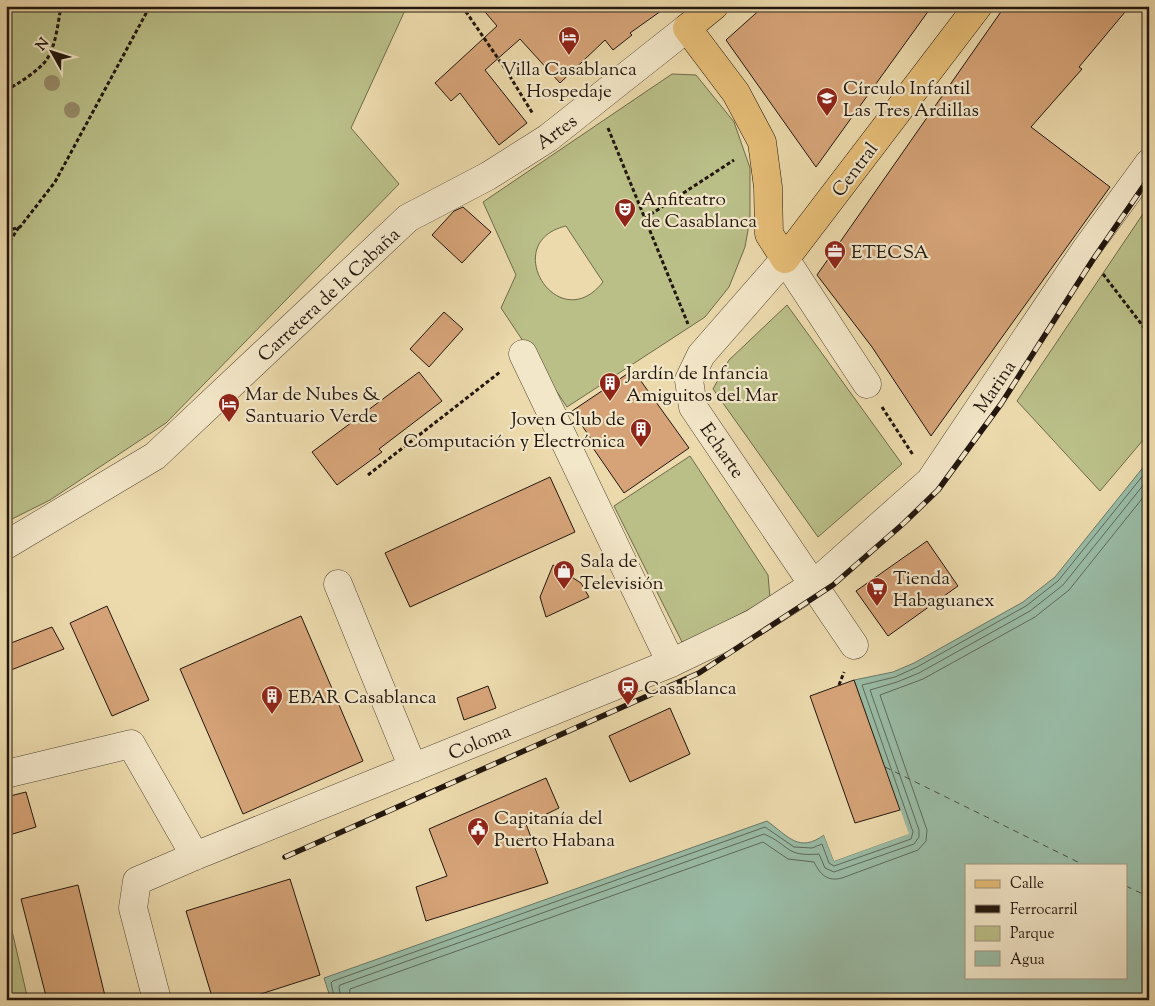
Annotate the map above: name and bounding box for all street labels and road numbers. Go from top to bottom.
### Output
street label: Artes [531,109,584,157]
street label: Central [826,137,886,204]
street label: Carretera de la Cabaña [252,222,407,369]
street label: Marina [969,355,1024,419]
street label: Echarte [692,418,750,485]
street label: Coloma [445,719,515,768]

